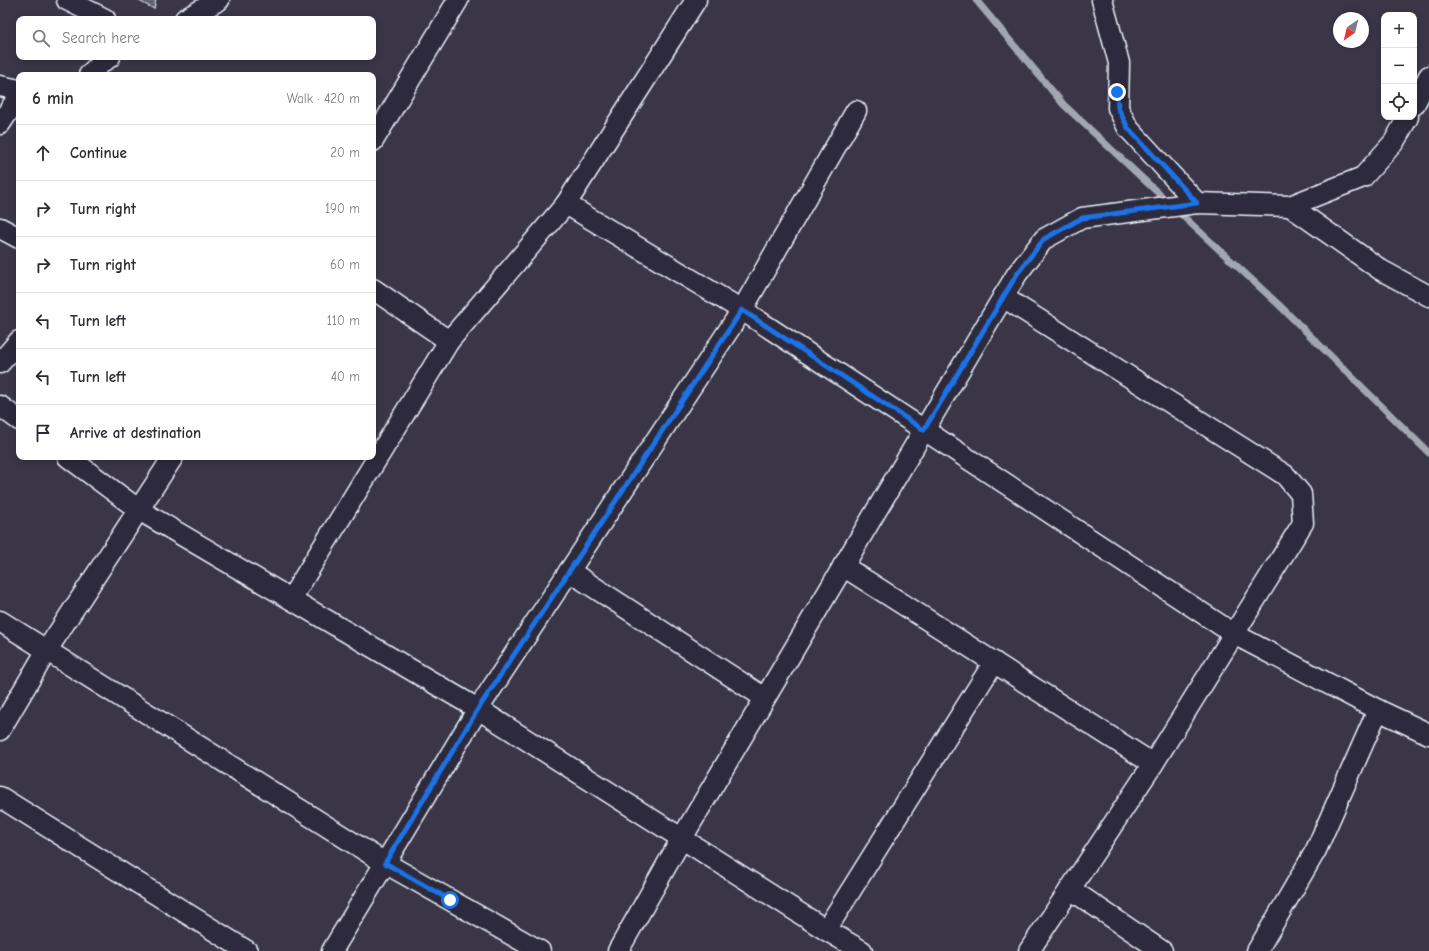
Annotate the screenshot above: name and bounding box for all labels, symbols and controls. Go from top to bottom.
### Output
north arrow [1333,12,1369,48]
map controls [1381,12,1417,120]
button: + [1381,12,1417,48]
search box [16,16,376,60]
icon: search [30,27,52,49]
text: Search here [62,29,140,47]
button: − [1381,48,1417,84]
route end [1108,83,1126,101]
button: locate [1381,84,1417,120]
text: 6 min [32,89,74,108]
text: Walk · 420 m [287,91,360,106]
icon: ahead [32,142,54,164]
text: Continue [70,144,127,162]
text: 20 m [330,145,360,160]
icon: right [32,198,54,220]
text: Turn right [70,200,136,218]
text: 190 m [325,201,360,216]
icon: right [32,254,54,276]
text: Turn right [70,256,136,274]
text: 60 m [330,257,360,272]
icon: left [32,310,54,332]
text: Turn left [70,312,126,330]
text: 110 m [327,313,360,328]
icon: left [32,366,54,388]
text: Turn left [70,368,126,386]
text: 40 m [331,369,360,384]
icon: arrive [32,422,54,444]
text: Arrive at destination [70,424,201,442]
route start [441,891,459,909]

